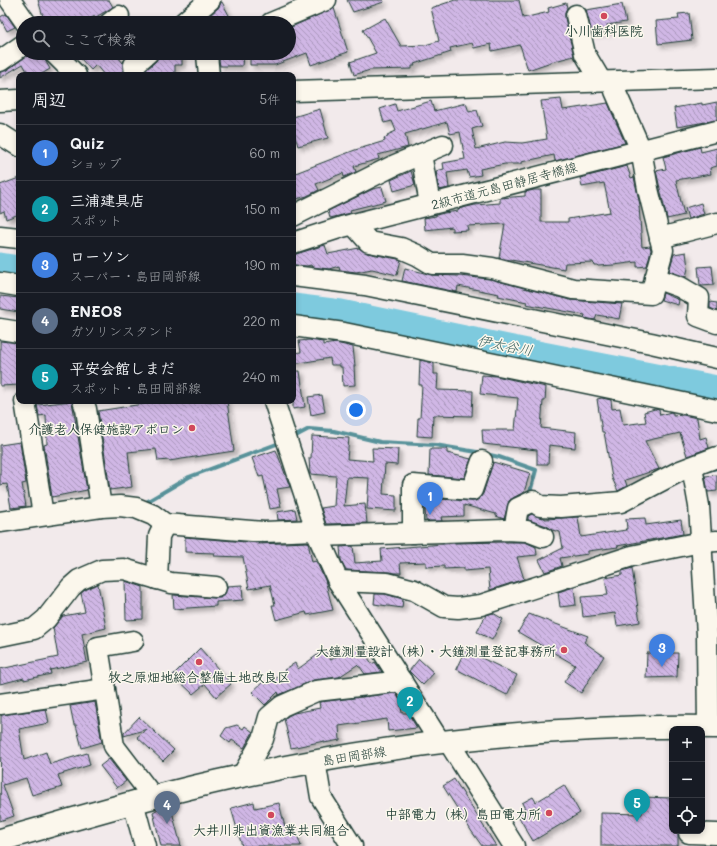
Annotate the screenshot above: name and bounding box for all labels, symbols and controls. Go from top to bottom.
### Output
marker: 小川歯科医院 [599,11,609,21]
search box [16,16,296,60]
place label: 小川歯科医院 [565,22,643,39]
icon: search [30,27,52,49]
text: ここで検索 [62,29,137,49]
text: 周辺 [32,88,66,110]
text: 5件 [259,90,280,107]
text: Quiz [70,133,104,153]
text: 1 [42,144,48,161]
text: 60 m [250,144,280,161]
text: ショップ [70,154,121,171]
street label: 2級市道元島田静居寺橋線 [429,157,580,213]
text: 三浦建具店 [70,190,145,210]
text: 2 [41,200,49,217]
text: 150 m [244,200,280,217]
text: スポット [70,211,122,228]
text: ローソン [70,246,130,266]
text: 3 [41,256,49,273]
text: 190 m [244,256,280,273]
text: スーパー · 島田岡部線 [70,267,200,284]
text: ENEOS [70,301,122,321]
text: 4 [41,312,49,329]
text: 220 m [243,312,280,329]
text: ガソリンスタンド [70,322,174,339]
water label: 伊太谷川 [476,330,534,360]
text: 平安会館しまだ [70,358,175,378]
text: 5 [41,368,49,385]
text: 240 m [243,368,280,385]
text: スポット · 島田岡部線 [70,379,201,396]
your location [346,400,366,420]
place label: 介護老人保健施設アポロン [28,420,184,437]
marker: 介護老人保健施設アポロン [187,423,197,433]
pin: 1 [417,482,443,515]
pin: 3 [649,634,675,667]
place label: 大鐘測量設計（株）・大鐘測量登記事務所 [315,642,556,659]
marker: 大鐘測量設計（株）・大鐘測量登記事務所 [559,645,569,655]
marker: 牧之原畑地総合整備土地改良区 [194,657,204,667]
place label: 牧之原畑地総合整備土地改良区 [108,668,290,685]
pin: 2 [397,687,423,720]
map controls [669,726,705,834]
button: + [669,726,705,762]
street label: 島田岡部線 [321,741,388,768]
button: − [669,762,705,798]
pin: 5 [624,789,650,822]
pin: 4 [154,791,180,824]
button: locate [669,798,705,834]
place label: 中部電力（株）島田電力所 [385,805,541,822]
marker: 中部電力（株）島田電力所 [544,808,554,818]
marker: 大井川非出資漁業共同組合 [266,810,276,820]
place label: 大井川非出資漁業共同組合 [193,821,349,838]

